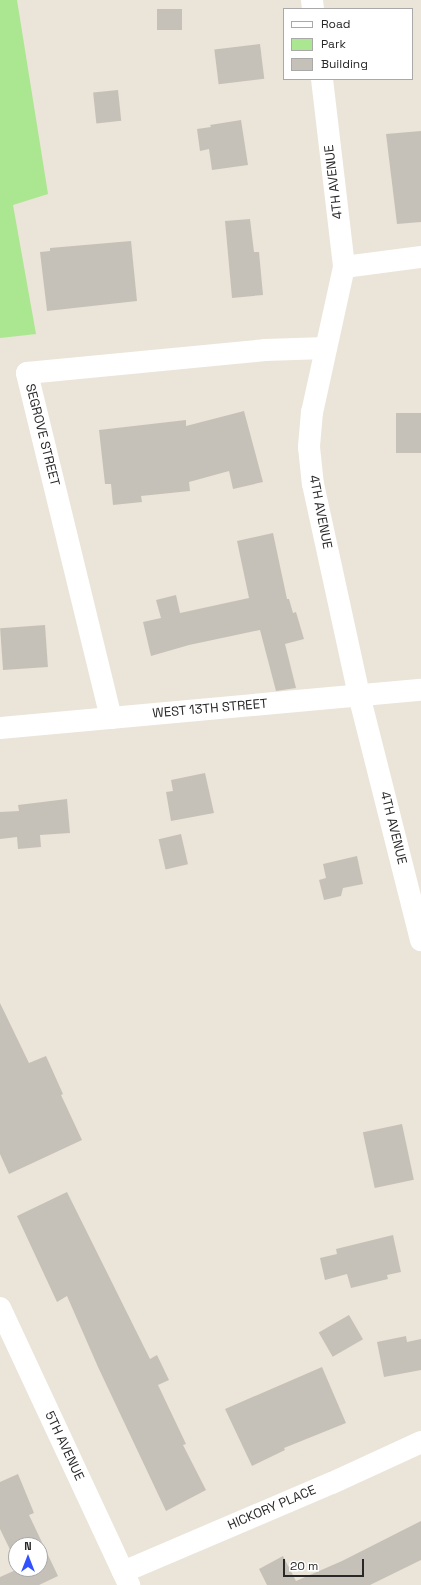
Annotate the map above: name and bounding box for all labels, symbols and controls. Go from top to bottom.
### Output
legend [283,8,413,80]
text: Road [321,16,350,32]
text: Park [321,36,346,52]
text: Building [321,56,368,72]
street label: 4TH AVENUE [322,144,346,220]
street label: SEGROVE STREET [22,382,62,488]
street label: 4TH AVENUE [305,474,335,550]
street label: WEST 13TH STREET [152,696,268,722]
street label: 4TH AVENUE [376,790,410,866]
street label: 5TH AVENUE [41,1409,87,1483]
street label: HICKORY PLACE [226,1482,318,1534]
north arrow [8,1537,48,1577]
text: N [24,1539,32,1553]
scale bar [285,1551,366,1577]
text: 20 m [290,1558,318,1574]

